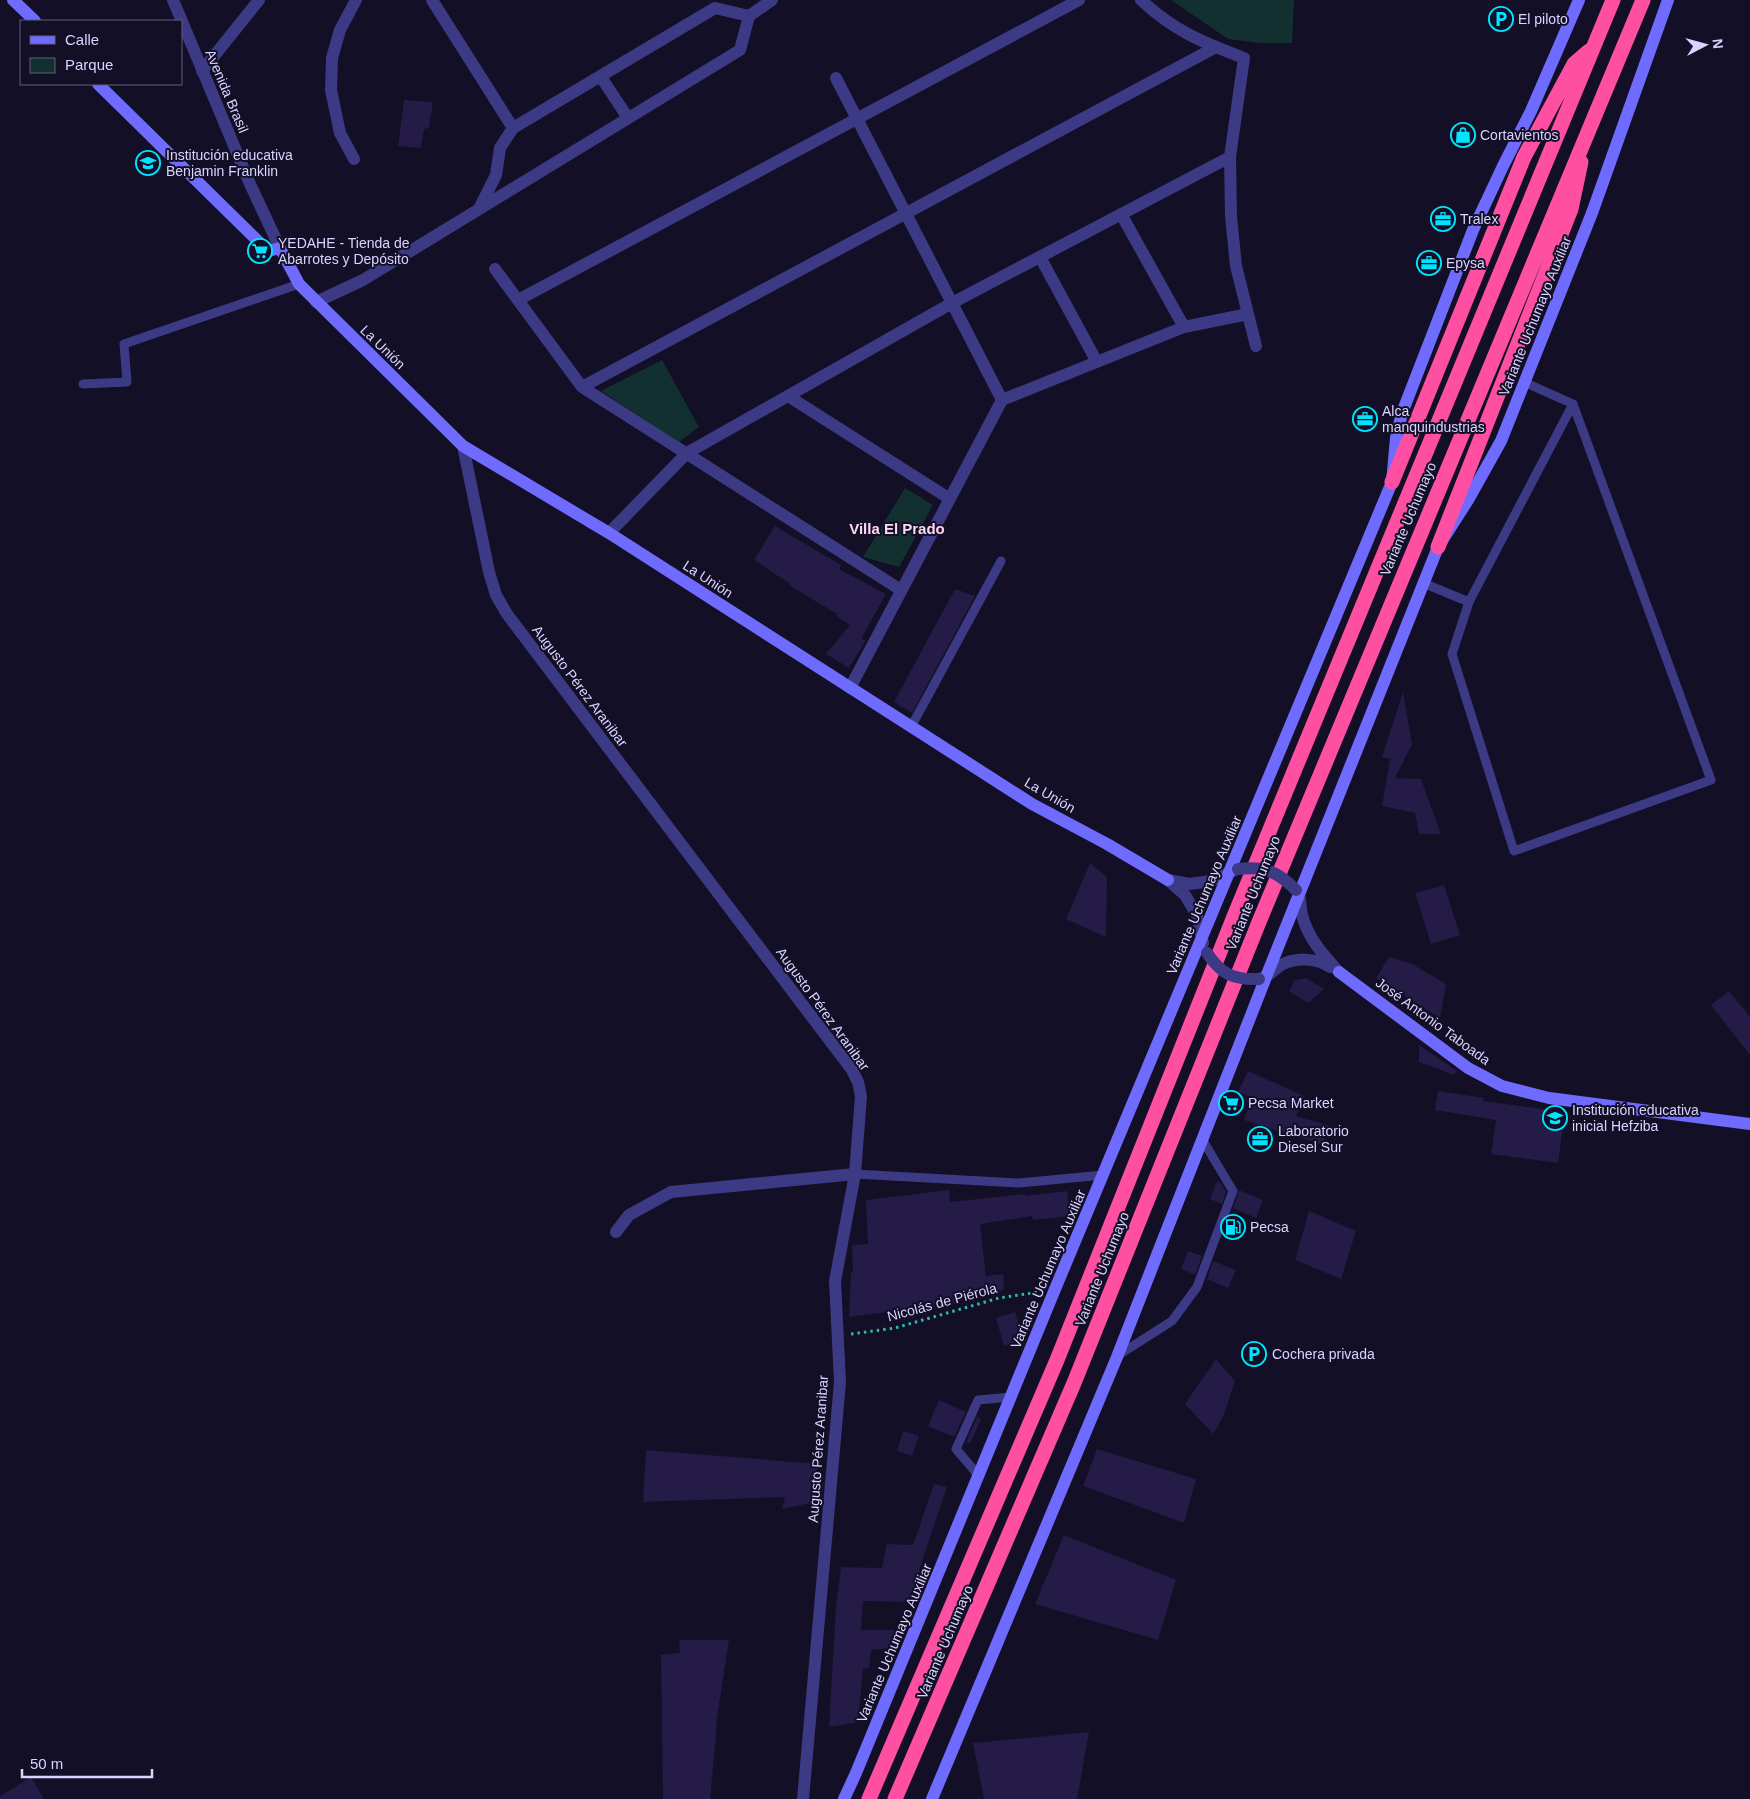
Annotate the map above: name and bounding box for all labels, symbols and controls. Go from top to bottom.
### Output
parking icon: El piloto [1488,6,1514,32]
place label: El piloto [1518,11,1568,27]
legend [20,20,182,85]
north arrow [1680,20,1730,70]
text: Calle [65,31,99,48]
text: N [1709,38,1726,50]
street label: Avenida Brasil [202,47,252,135]
text: Parque [65,56,113,73]
shop icon: Cortavientos [1450,122,1476,148]
place label: Cortavientos [1480,127,1559,143]
place label: Institución educativa Benjamin Franklin [166,147,293,179]
school or university icon: Institución educativa Benjamin Franklin [135,150,161,176]
office icon: Tralex [1430,206,1456,232]
place label: Tralex [1460,211,1498,227]
street label: Variante Uchumayo Auxiliar [1496,233,1575,398]
place label: YEDAHE - Tienda de Abarrotes y Depósito [278,235,410,267]
supermarket icon: YEDAHE - Tienda de Abarrotes y Depósito [247,238,273,264]
office icon: Epysa [1416,250,1442,276]
place label: Epysa [1446,255,1485,271]
street label: La Unión [357,322,409,372]
place label: Alca manquindustrias [1382,403,1485,435]
office icon: Alca manquindustrias [1352,406,1378,432]
street label: Variante Uchumayo [1377,460,1439,578]
district label: Villa El Prado [849,520,945,537]
street label: La Unión [680,557,736,601]
street label: Augusto Pérez Aranibar [529,622,631,750]
street label: La Unión [1022,774,1078,816]
street label: Variante Uchumayo Auxiliar [1163,813,1245,977]
street label: Variante Uchumayo [1223,833,1283,953]
street label: Augusto Pérez Aranibar [773,944,873,1074]
street label: José Antonio Taboada [1373,974,1494,1068]
supermarket icon: Pecsa Market [1218,1090,1244,1116]
place label: Pecsa Market [1248,1095,1334,1111]
place label: Institución educativa inicial Hefziba [1572,1102,1699,1134]
school or university icon: Institución educativa inicial Hefziba [1542,1105,1568,1131]
place label: Laboratorio Diesel Sur [1278,1123,1349,1155]
office icon: Laboratorio Diesel Sur [1247,1126,1273,1152]
street label: Variante Uchumayo Auxiliar [1007,1187,1089,1351]
street label: Variante Uchumayo [1072,1209,1132,1329]
fuel station icon: Pecsa [1220,1214,1246,1240]
place label: Pecsa [1250,1219,1289,1235]
street label: Nicolás de Piérola [885,1280,999,1324]
parking icon: Cochera privada [1241,1341,1267,1367]
place label: Cochera privada [1272,1346,1375,1362]
street label: Augusto Pérez Aranibar [805,1374,831,1523]
street label: Variante Uchumayo Auxiliar [853,1561,935,1725]
street label: Variante Uchumayo [914,1583,976,1701]
scale bar [22,1746,152,1778]
text: 50 m [30,1755,63,1772]

